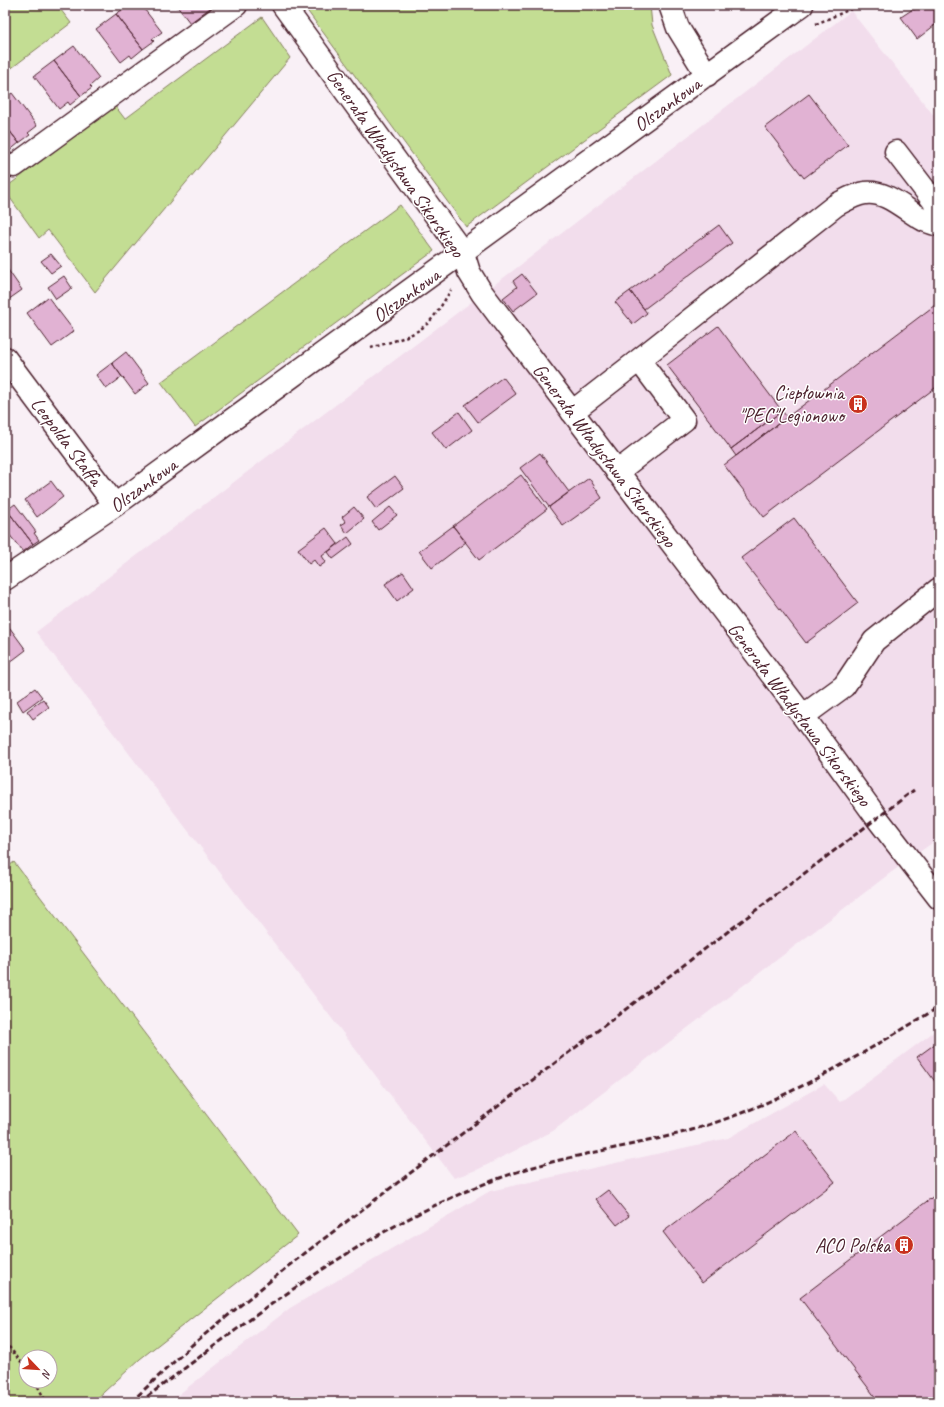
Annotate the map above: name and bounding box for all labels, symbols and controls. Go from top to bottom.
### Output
street label: Generała Władysława Sikorskiego [321,64,471,263]
street label: Olszankowa [629,70,707,137]
street label: Olszankowa [368,261,446,328]
street label: Generała Władysława Sikorskiego [527,358,683,553]
place label: Ciepłownia "PEC"Legionowo [739,380,846,428]
street label: Leopolda Staffa [25,392,109,492]
building icon: Ciepłownia "PEC"Legionowo [847,393,869,415]
street label: Olszankowa [105,451,183,518]
street label: Generała Władysława Sikorskiego [722,617,878,812]
place label: ACO Polska [815,1233,892,1258]
building icon: ACO Polska [893,1234,915,1256]
north arrow [18,1349,58,1389]
text: N [38,1367,55,1381]

